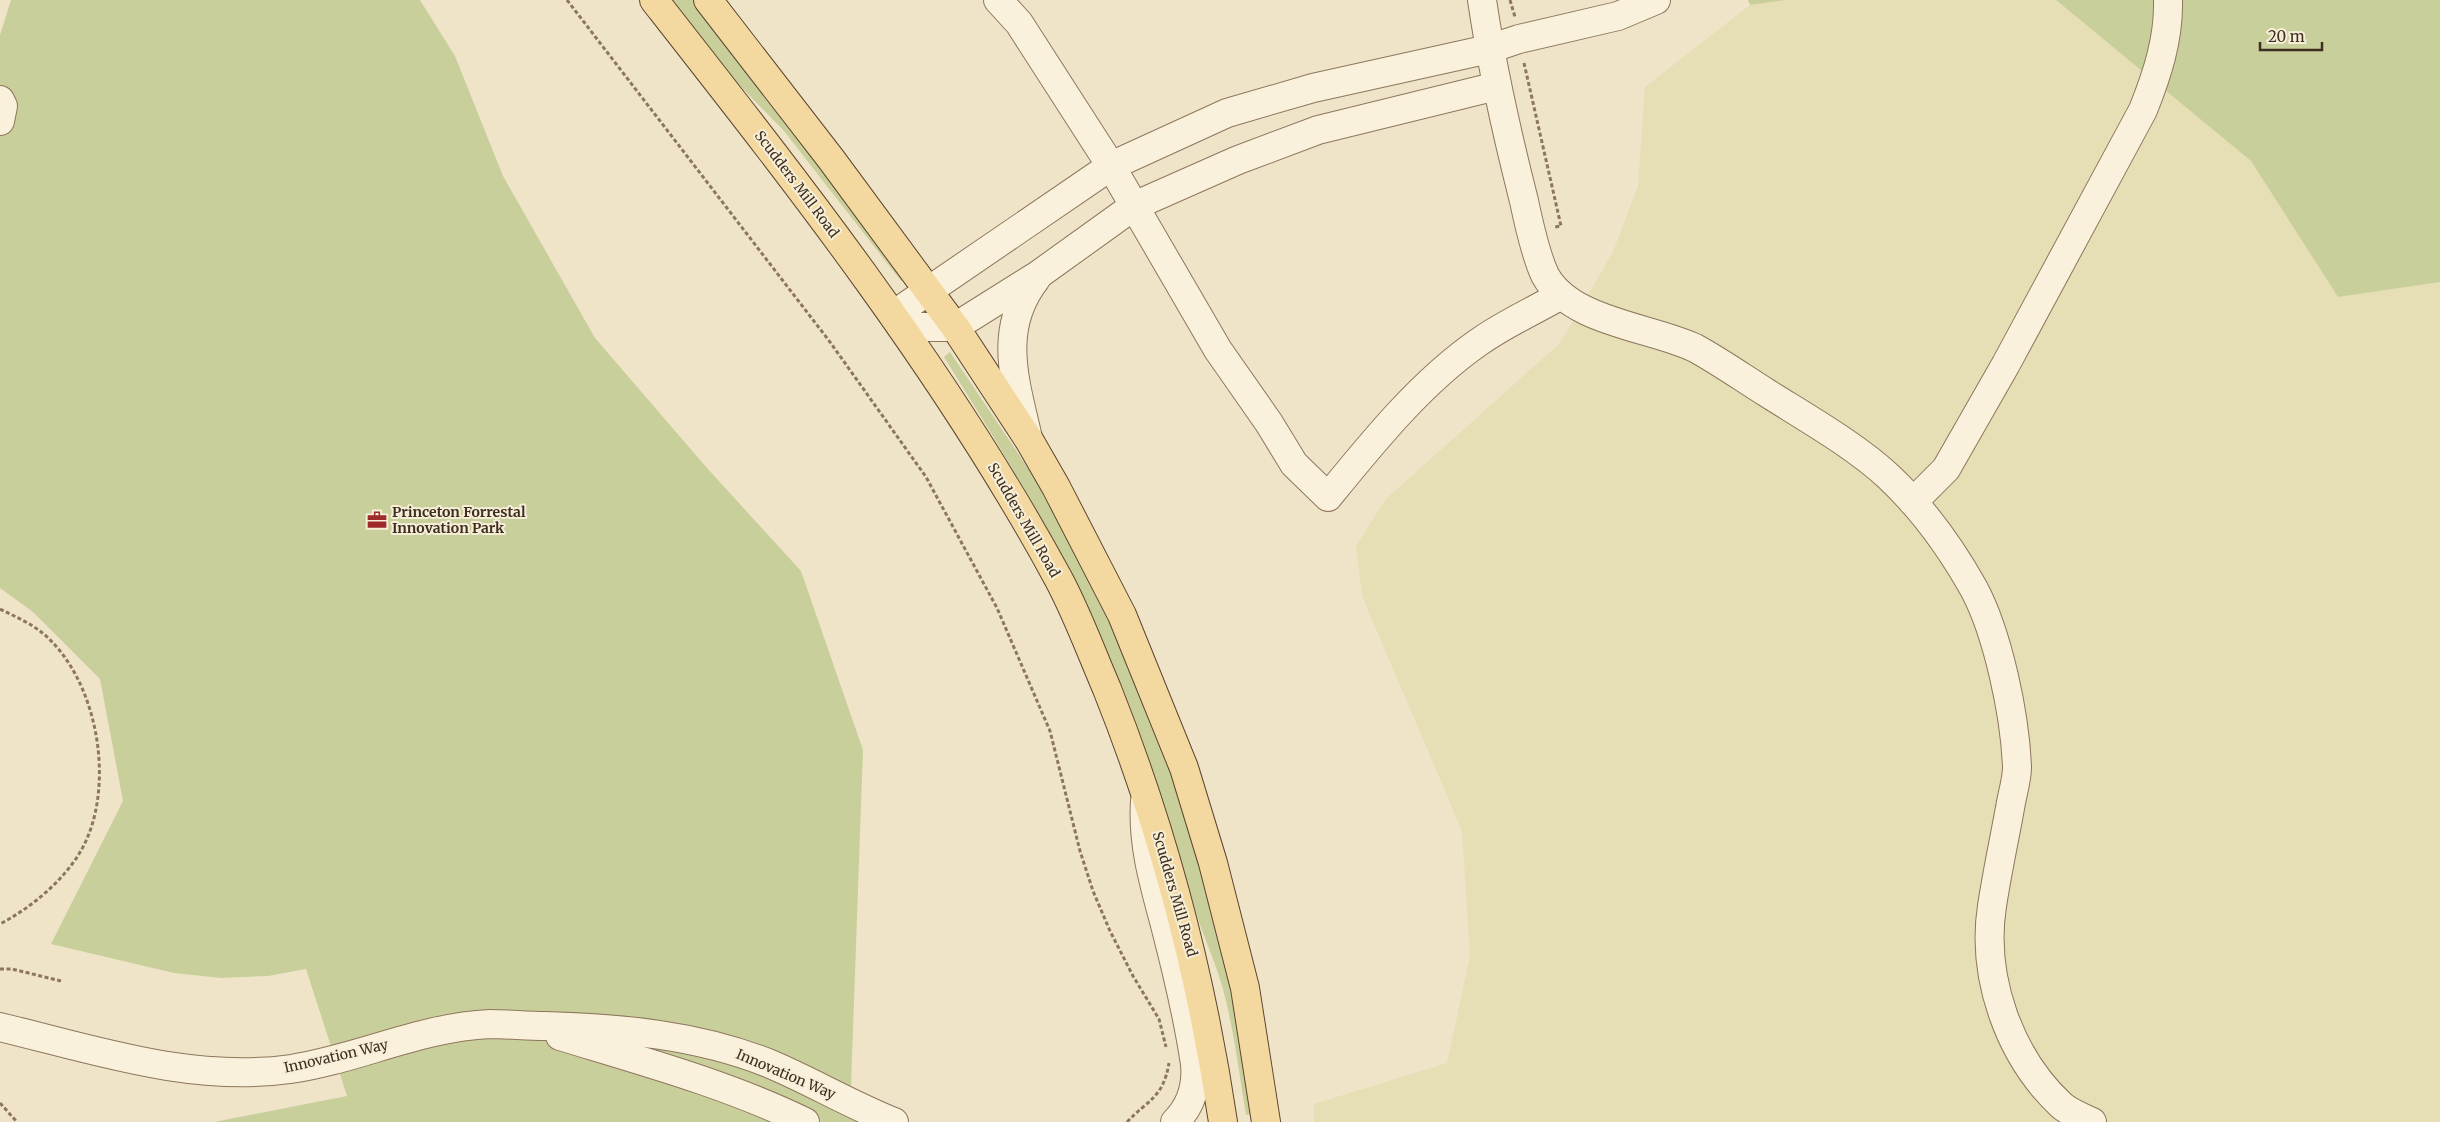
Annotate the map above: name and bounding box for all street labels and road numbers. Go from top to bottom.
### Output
street label: Scudders Mill Road [751,127,843,241]
street label: Scudders Mill Road [984,460,1064,581]
street label: Scudders Mill Road [1149,829,1202,959]
street label: Innovation Way [282,1035,391,1077]
street label: Innovation Way [733,1045,839,1103]

